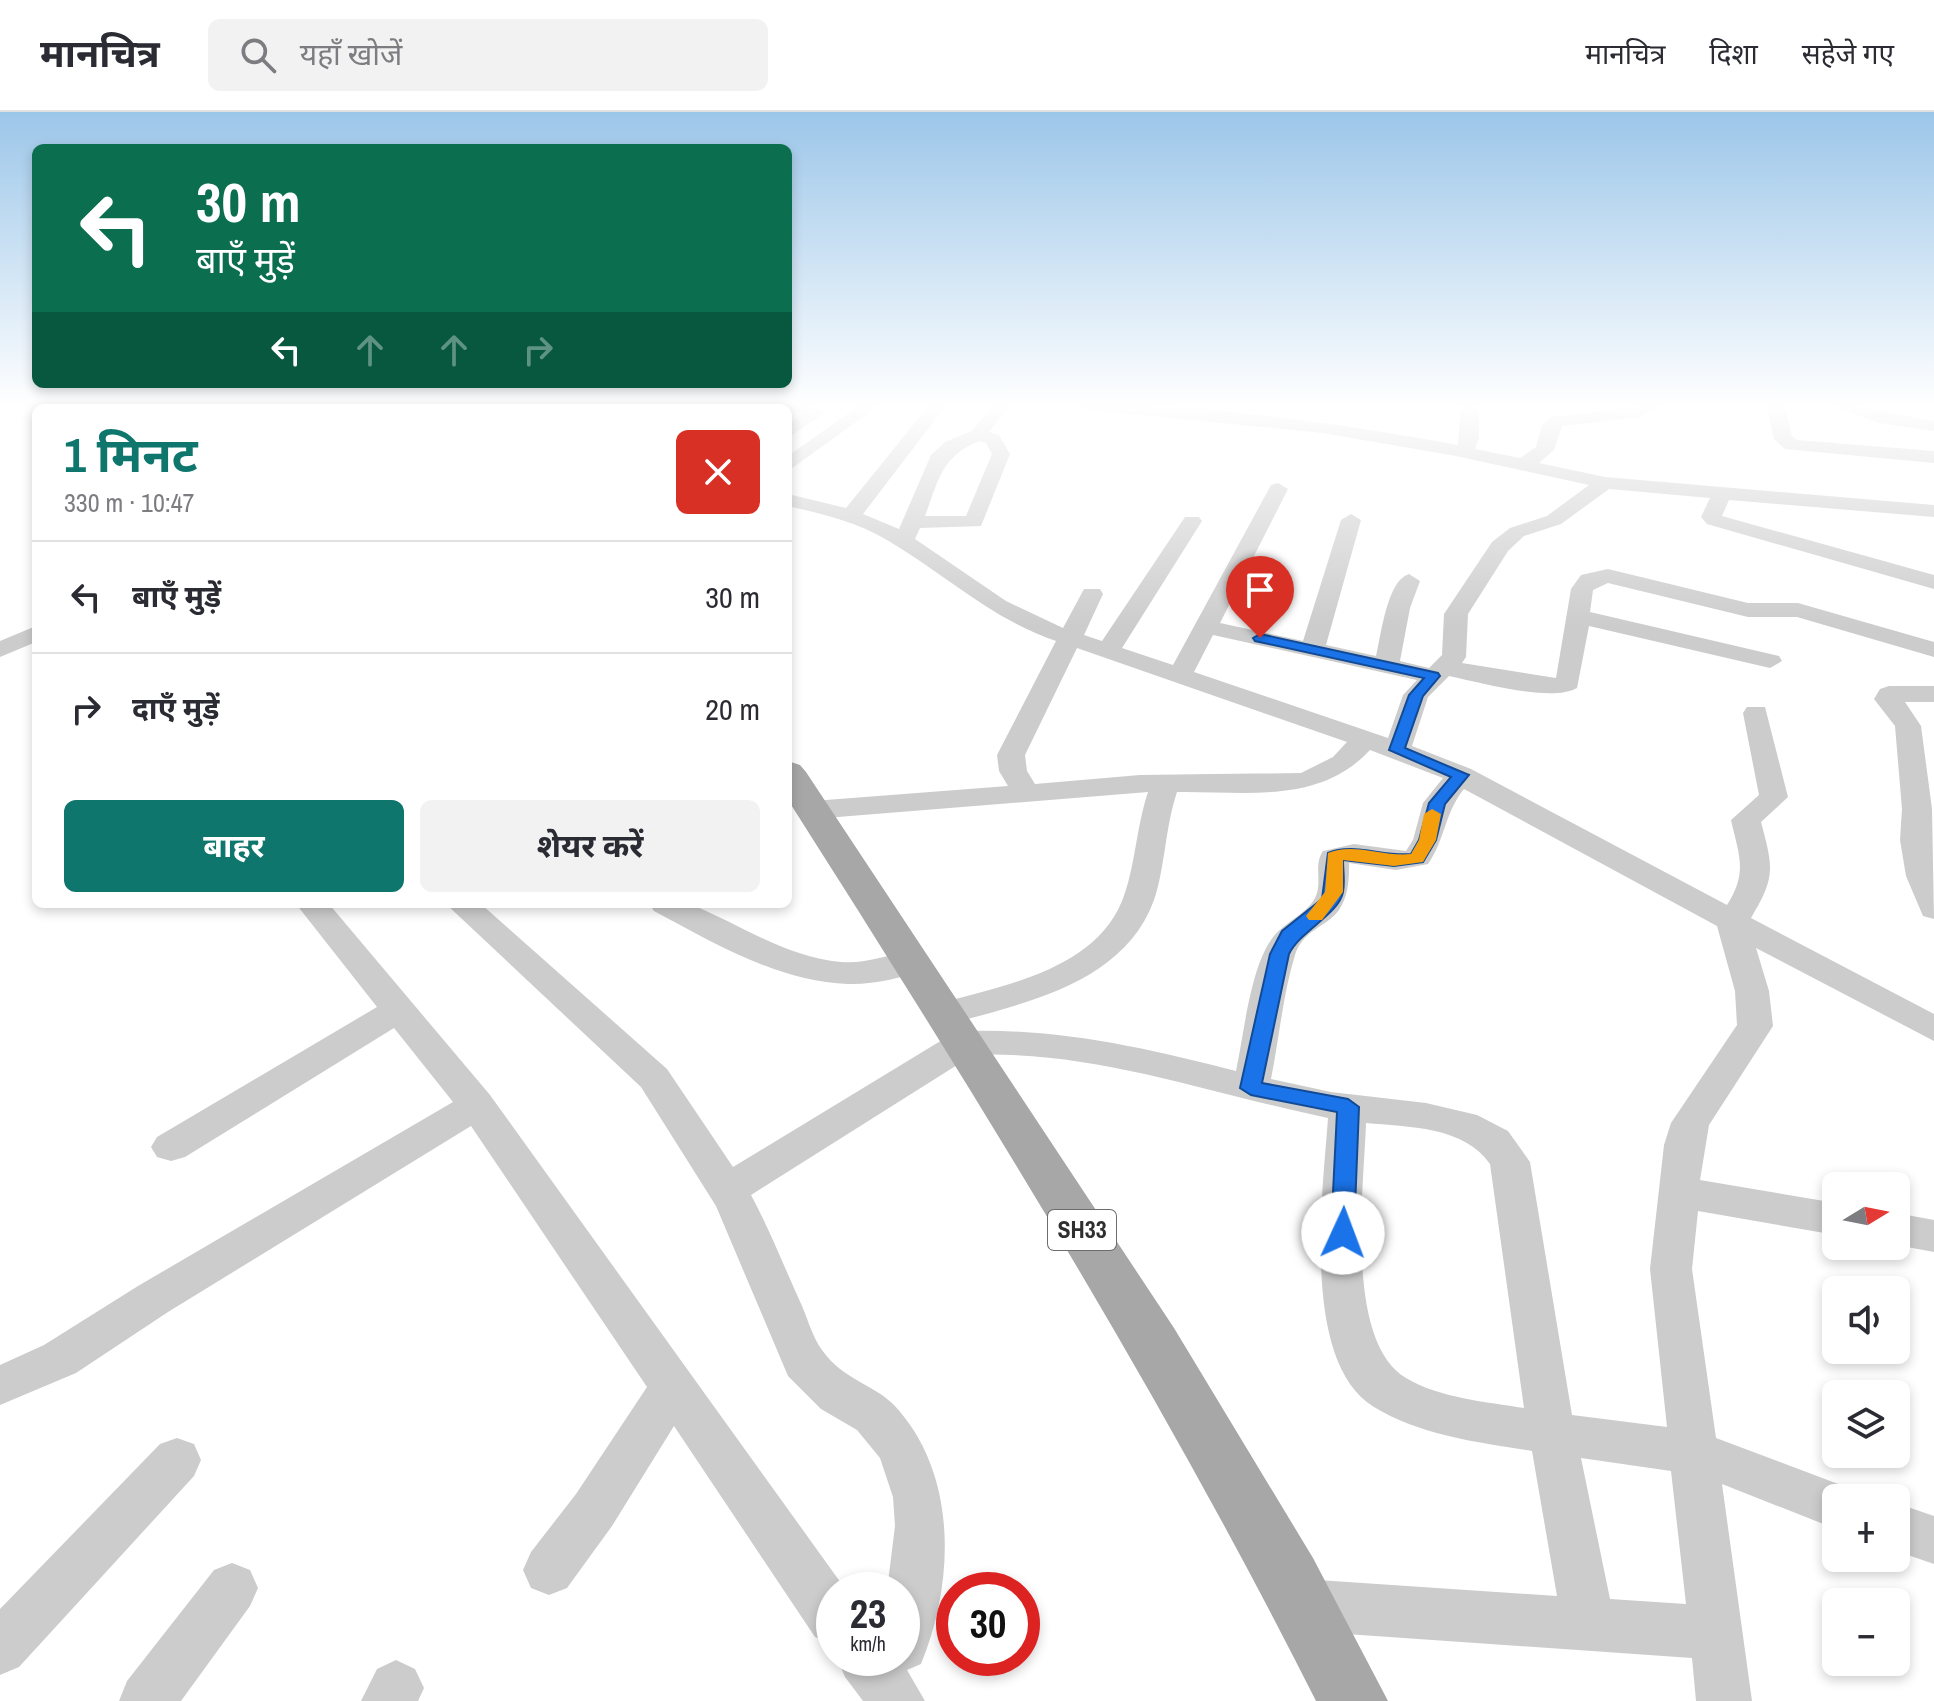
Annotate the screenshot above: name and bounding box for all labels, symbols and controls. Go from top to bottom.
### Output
search box [208,19,768,91]
text: मानचित्र [40,28,160,79]
icon: search [236,33,280,77]
text: यहाँ खोजें [300,34,402,74]
text: मानचित्र [1585,35,1665,73]
text: दिशा [1709,35,1758,73]
text: सहेजे गए [1802,35,1894,73]
text: 30 m [196,164,301,239]
icon: left [64,176,168,280]
text: बाएँ मुड़ें [196,236,295,284]
icon: left [264,328,308,372]
icon: ahead [348,328,392,372]
icon: ahead [432,328,476,372]
icon: right [516,328,560,372]
text: 1 मिनट [64,422,198,487]
button: close [676,430,760,514]
text: 330 m · 10:47 [64,485,194,520]
pin [1226,556,1294,638]
icon: arrive [1238,568,1282,612]
icon: left [64,575,108,619]
text: बाएँ मुड़ें [132,576,221,616]
text: 30 m [705,577,760,617]
icon: right [64,687,108,731]
text: दाएँ मुड़ें [132,688,219,728]
text: 20 m [705,689,760,729]
button: बाहर [64,800,404,892]
button: शेयर करें [420,800,760,892]
north arrow [1822,1172,1910,1260]
map controls [1822,1172,1910,1676]
position arrow [1301,1191,1385,1275]
road number: SH33 [1048,1210,1116,1250]
button: sound [1822,1276,1910,1364]
button: layers [1822,1380,1910,1468]
button: + [1822,1484,1910,1572]
speed limit sign: 30 [936,1572,1040,1676]
text: 23 [850,1587,886,1640]
button: − [1822,1588,1910,1676]
text: km/h [850,1630,886,1657]

